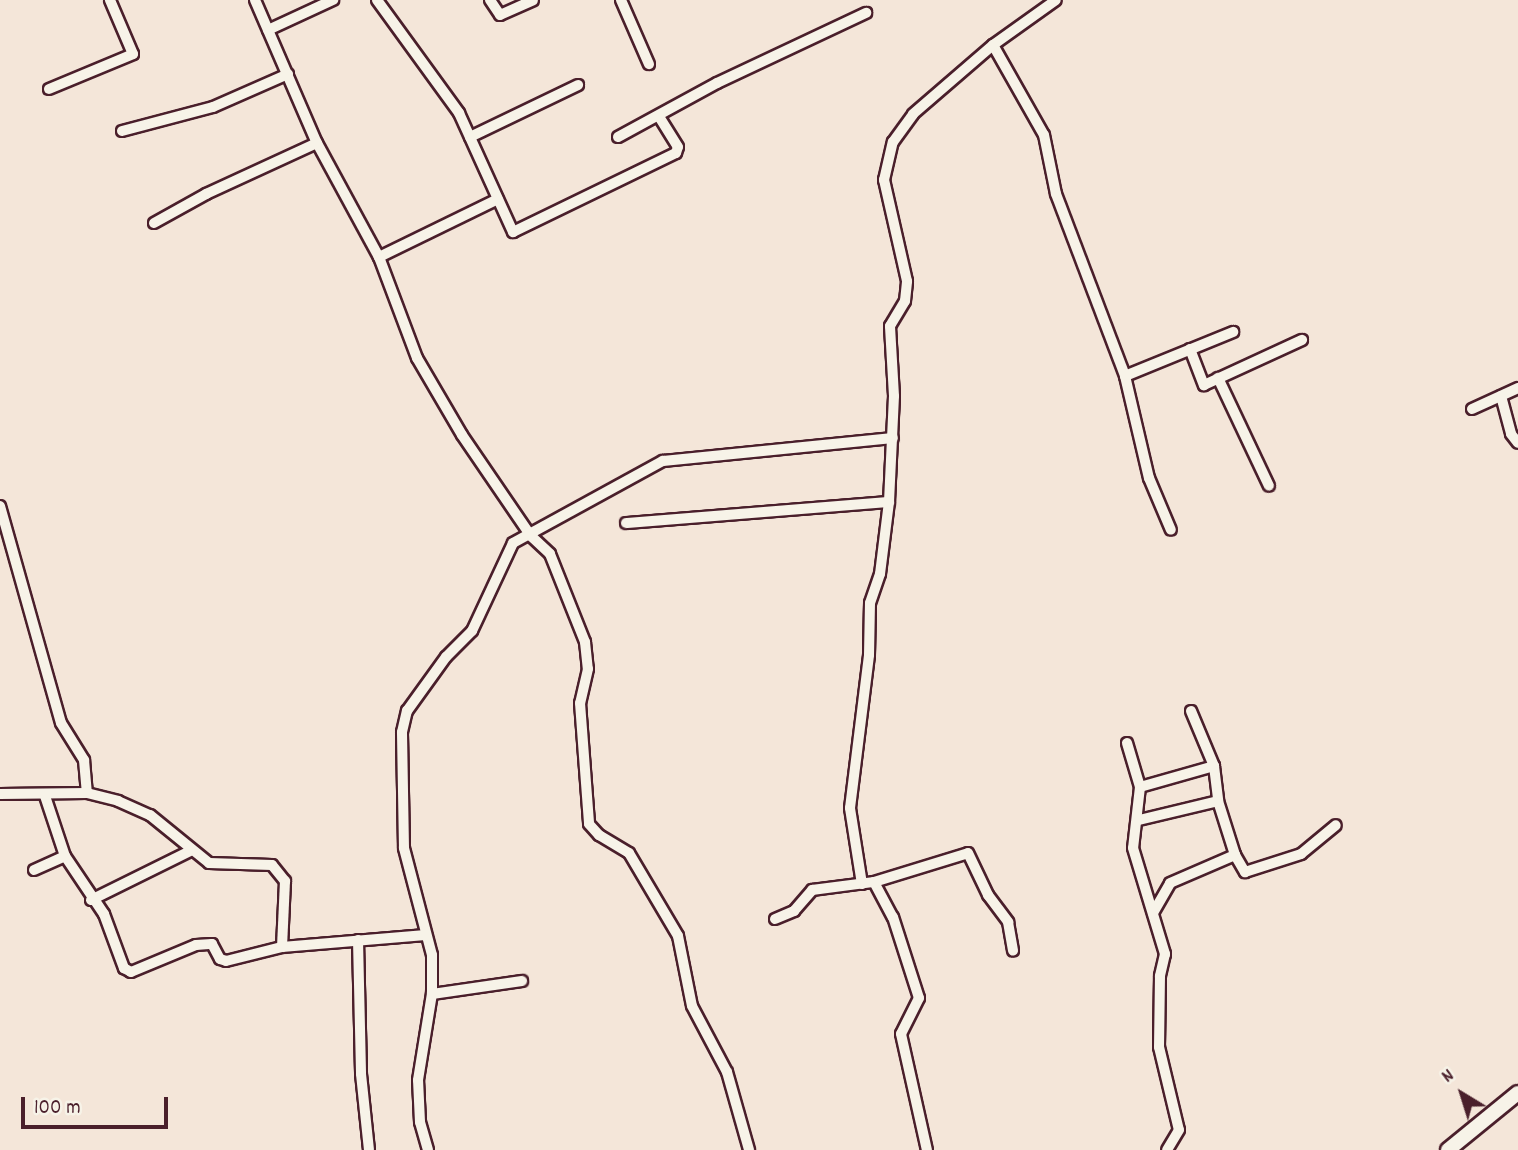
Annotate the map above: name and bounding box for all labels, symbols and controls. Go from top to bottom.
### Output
north arrow [1427,1059,1497,1129]
text: N [1437,1064,1461,1091]
scale bar [24,1084,172,1128]
text: 100 m [34,1094,81,1124]

